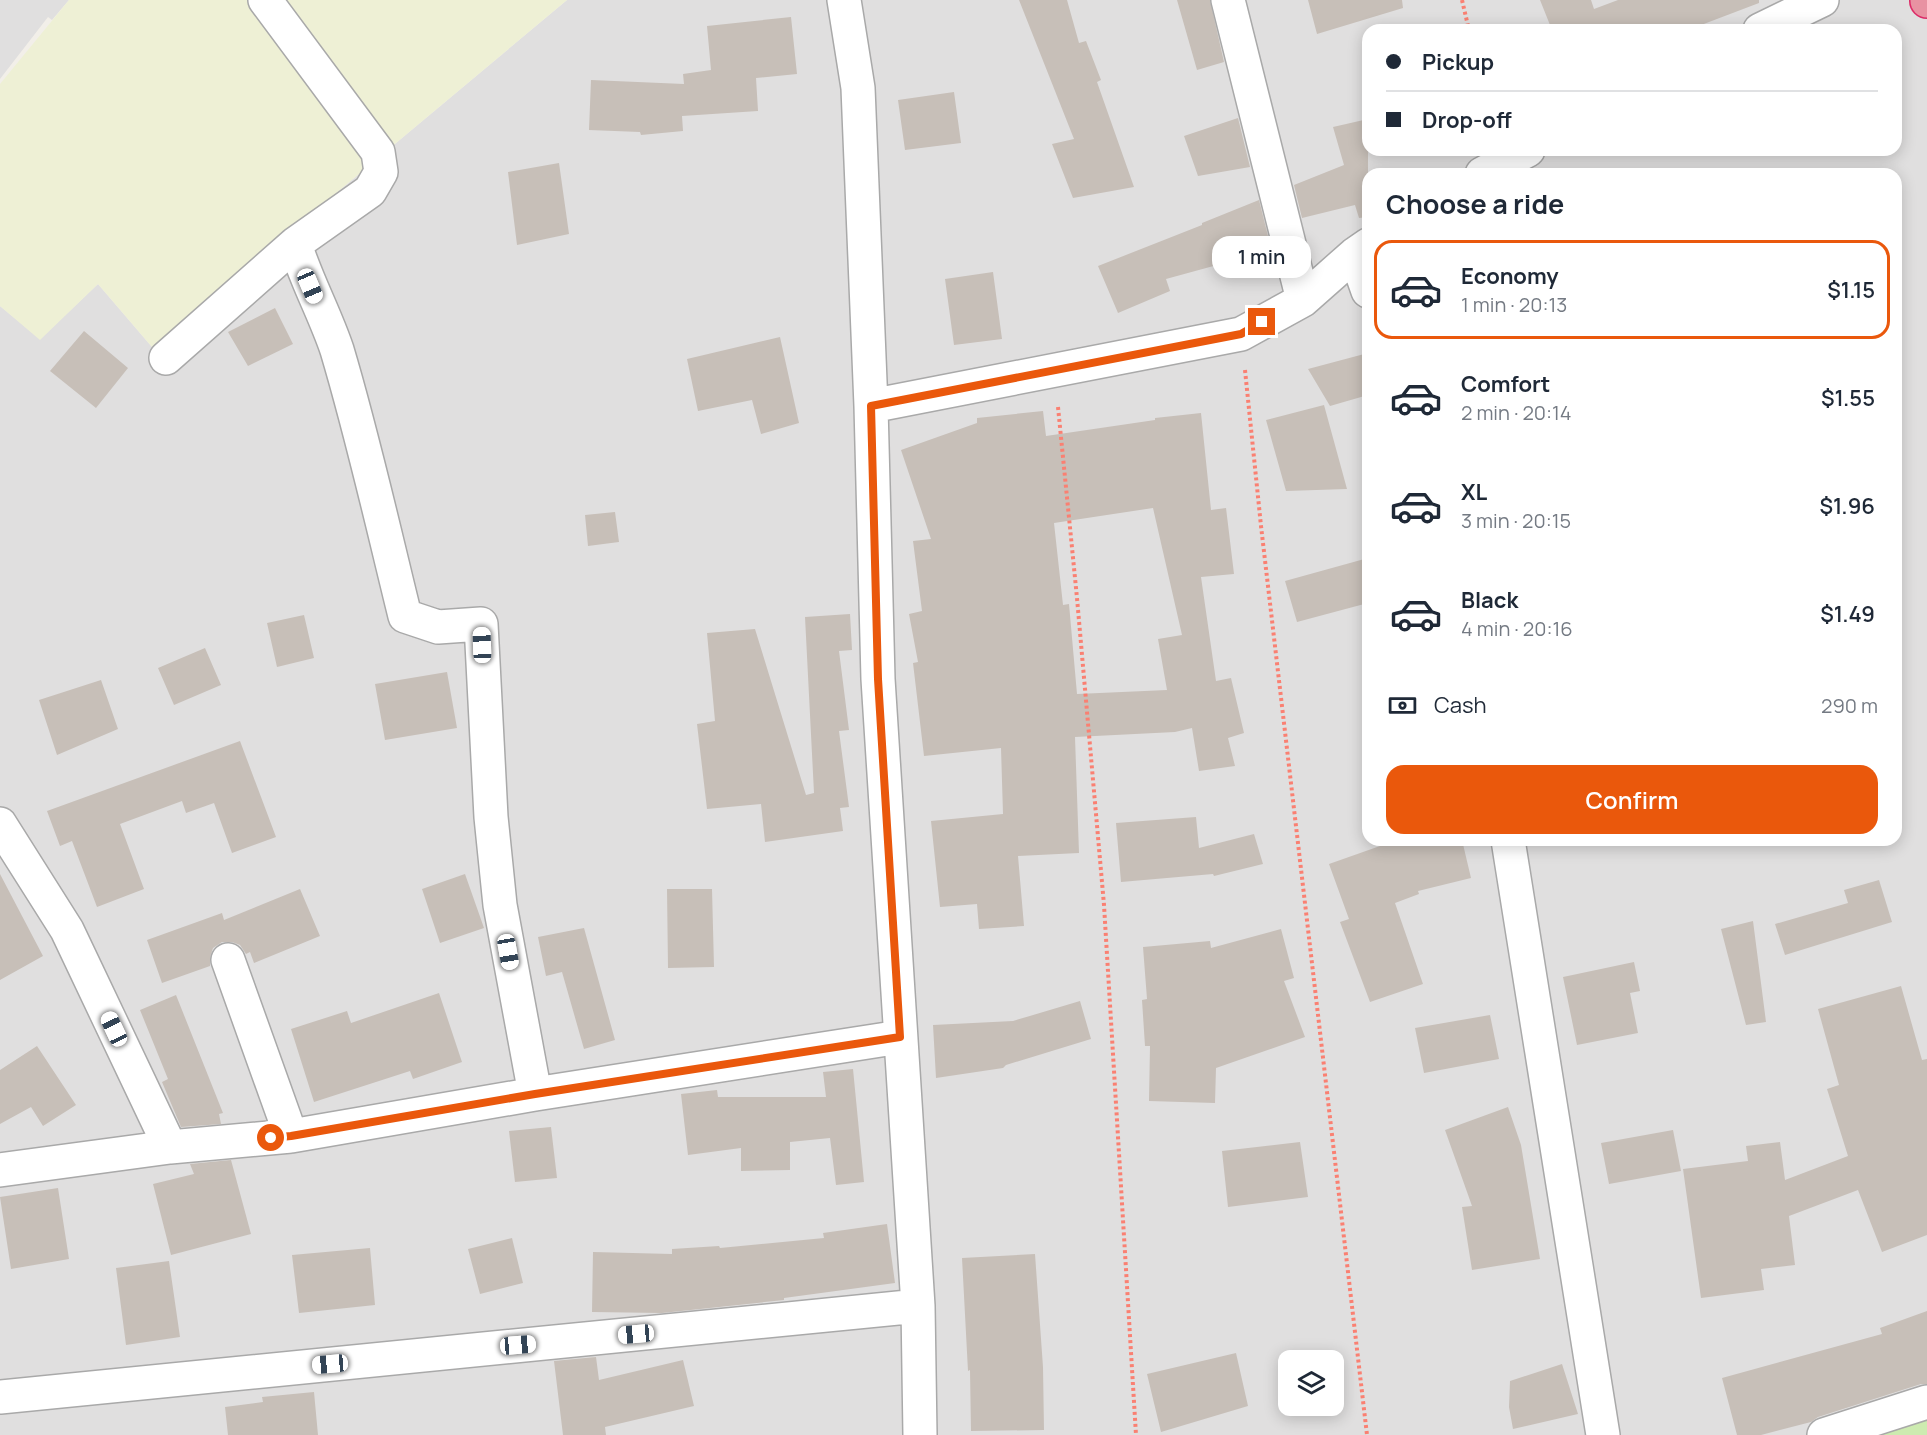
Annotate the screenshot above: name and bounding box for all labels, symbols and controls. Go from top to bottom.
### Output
text: Pickup [1422,47,1494,77]
text: Drop-off [1422,105,1512,135]
text: Choose a ride [1386,185,1564,222]
callout: 1 min [1212,235,1312,277]
text: 1 min [1238,243,1285,270]
text: Economy [1461,261,1559,291]
icon: car [1389,263,1443,317]
car [295,266,325,306]
text: $1.15 [1827,275,1875,305]
text: 1 min · 20:13 [1461,291,1567,318]
route end [1248,308,1275,335]
text: Comfort [1461,369,1550,399]
icon: car [1389,371,1443,425]
text: $1.55 [1821,383,1875,413]
text: 2 min · 20:14 [1461,399,1572,426]
text: XL [1461,477,1487,507]
icon: car [1389,479,1443,533]
text: $1.96 [1819,491,1875,521]
text: 3 min · 20:15 [1461,507,1571,534]
text: Black [1461,585,1518,615]
icon: car [1389,587,1443,641]
text: $1.49 [1820,599,1875,629]
text: 4 min · 20:16 [1461,615,1573,642]
car [472,627,492,663]
icon: cash [1386,689,1419,722]
text: Cash [1434,690,1487,720]
text: 290 m [1821,692,1878,719]
button: Confirm [1386,765,1878,834]
car [496,933,520,971]
car [98,1009,130,1049]
route start [257,1124,284,1151]
car [617,1323,655,1345]
car [499,1334,537,1356]
map controls [1278,1350,1344,1416]
button: layers [1278,1350,1344,1416]
car [311,1353,349,1375]

